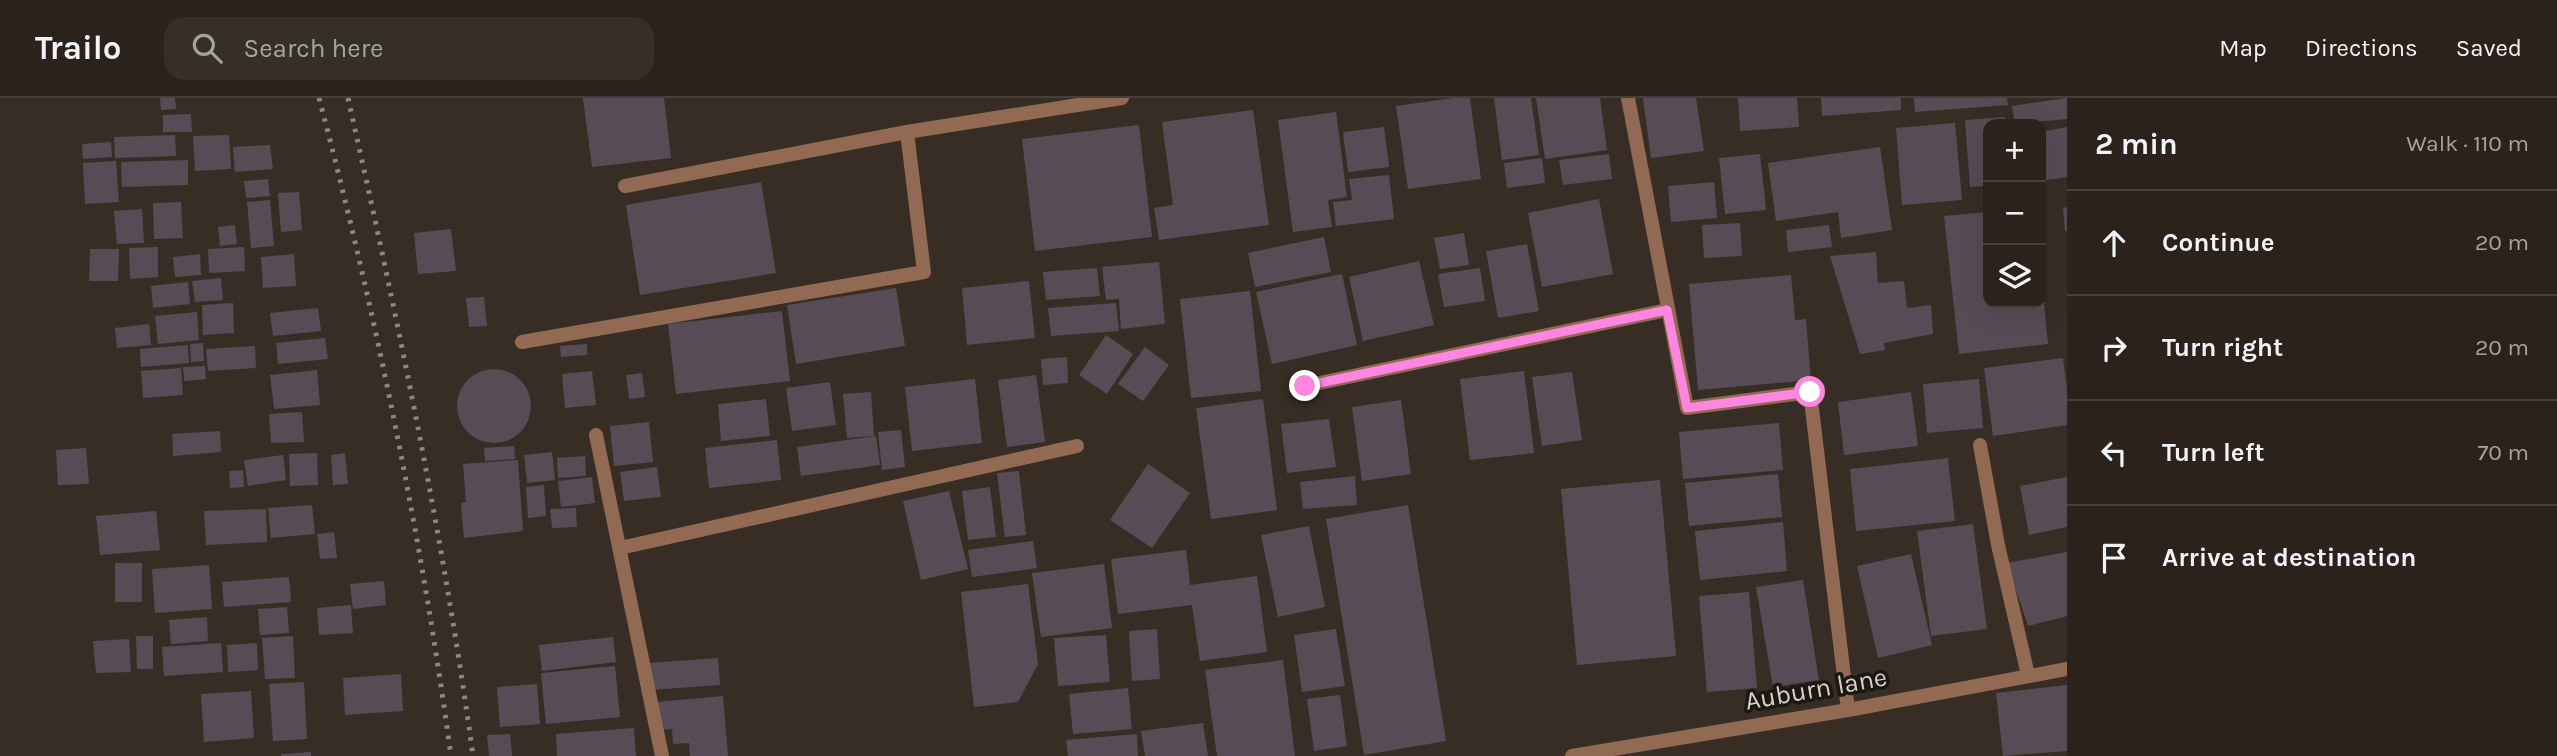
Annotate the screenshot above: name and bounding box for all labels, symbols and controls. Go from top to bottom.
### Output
search box [164,17,654,80]
text: Trailo [35,29,122,67]
icon: search [188,29,226,67]
text: Search here [244,33,383,64]
text: Map [2219,34,2267,62]
text: Directions [2305,34,2418,62]
text: Saved [2456,34,2522,62]
map controls [1983,119,2046,308]
button: + [1983,119,2046,182]
text: 2 min [2095,126,2178,162]
text: Walk · 110 m [2406,130,2529,157]
button: − [1983,182,2046,245]
icon: ahead [2095,224,2133,262]
text: Continue [2162,227,2274,258]
text: 20 m [2475,229,2529,256]
button: layers [1983,245,2046,308]
icon: right [2095,329,2133,367]
text: Turn right [2162,332,2283,363]
text: 20 m [2475,334,2529,361]
route end [1289,370,1320,401]
route start [1794,376,1825,407]
icon: left [2095,434,2133,472]
text: Turn left [2162,437,2264,468]
text: 70 m [2478,439,2529,466]
icon: arrive [2095,539,2133,577]
text: Arrive at destination [2162,542,2416,573]
street label: Auburn lane [1743,661,1889,717]

